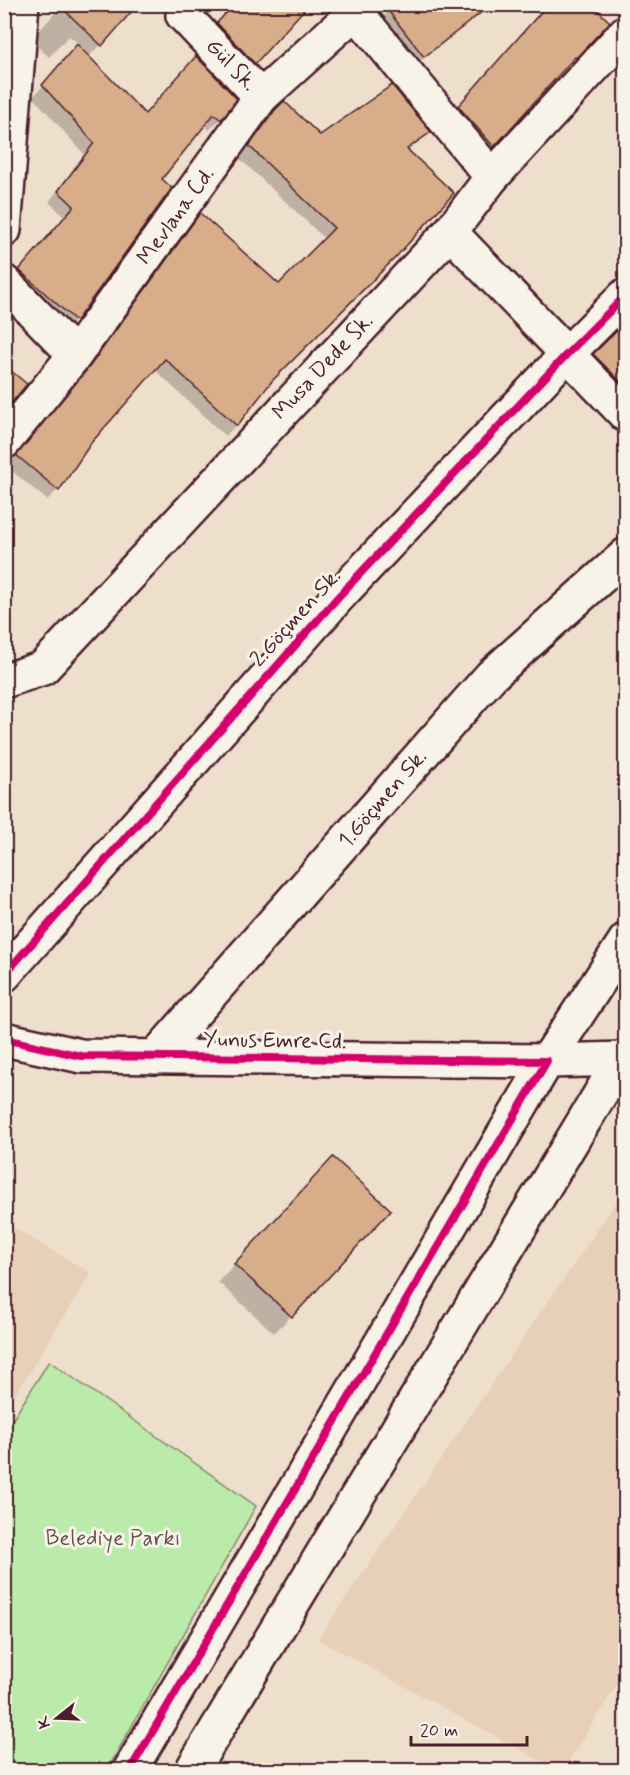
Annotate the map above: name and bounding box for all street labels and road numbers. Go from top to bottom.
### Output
street label: Gül Sk. [199,33,263,97]
street label: Mevlana Cd. [131,161,221,271]
street label: Musa Dede Sk. [266,308,380,426]
street label: 2.Göçmen Sk. [244,563,348,673]
street label: 1.Göçmen Sk. [332,744,434,854]
street label: Yunus Emre Cd. [203,1026,347,1056]

